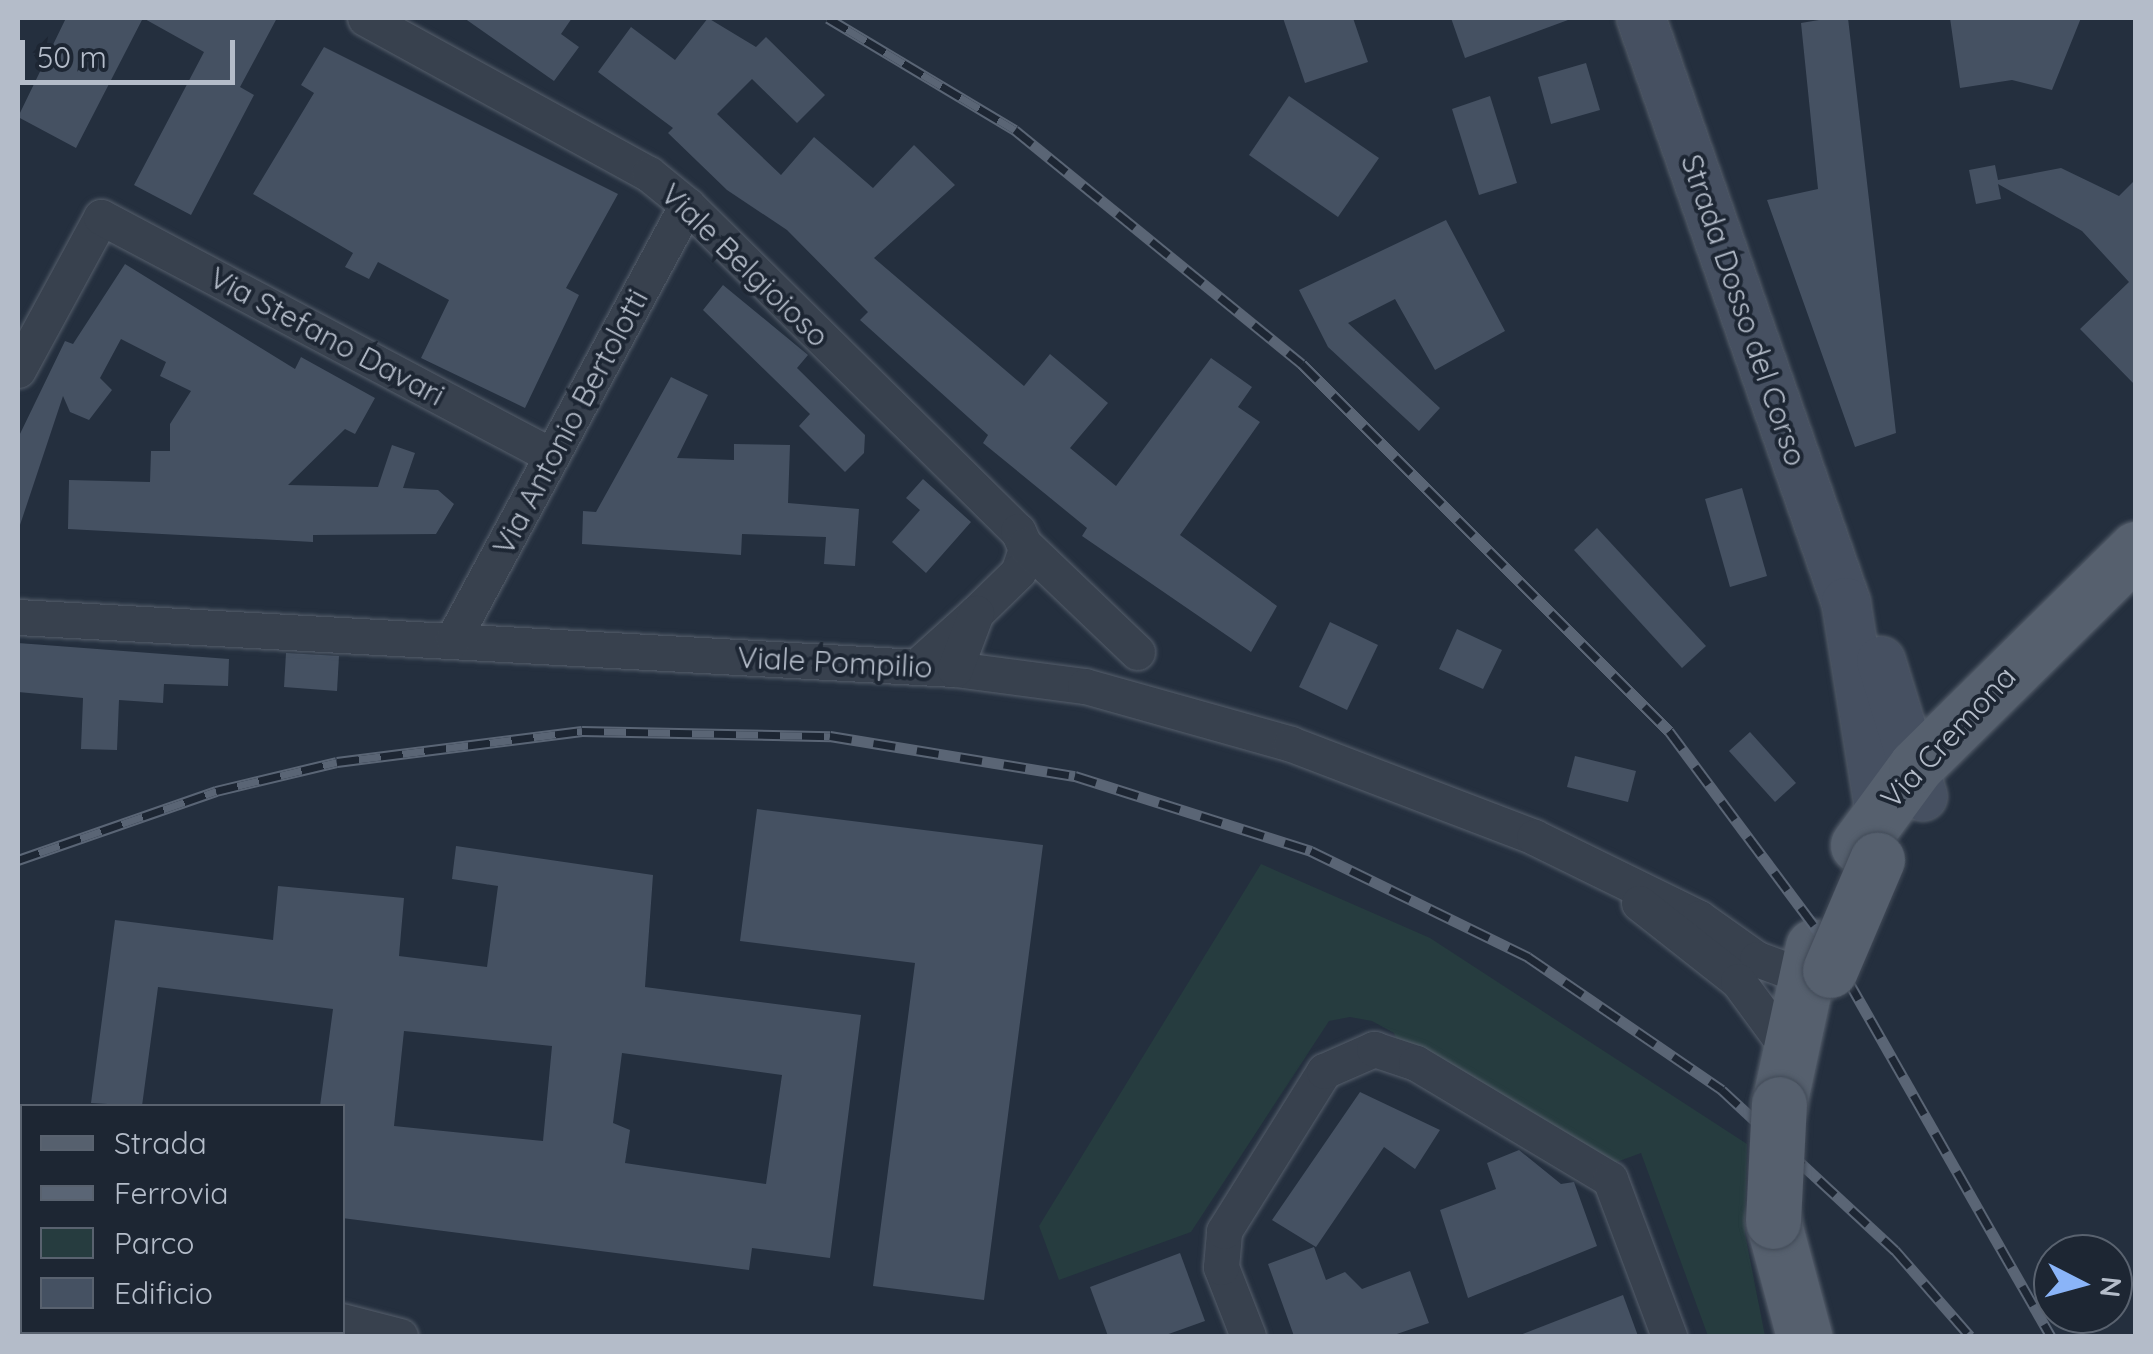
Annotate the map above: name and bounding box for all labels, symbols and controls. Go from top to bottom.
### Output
scale bar [25,20,240,82]
text: 50 m [37,38,107,76]
street label: Strada Dosso del Corso [1674,150,1814,470]
street label: Viale Belgioioso [654,176,836,354]
street label: Via Stefano Davari [204,259,450,413]
street label: Via Antonio Bertolotti [485,283,655,561]
street label: Viale Pompilio [736,639,934,685]
street label: Via Cremona [1873,658,2023,816]
legend [20,1104,345,1334]
text: Strada [114,1124,207,1162]
text: Ferrovia [114,1174,228,1212]
text: Parco [114,1224,194,1262]
north arrow [2033,1234,2133,1334]
text: Edificio [114,1274,213,1312]
text: N [2093,1275,2130,1299]

